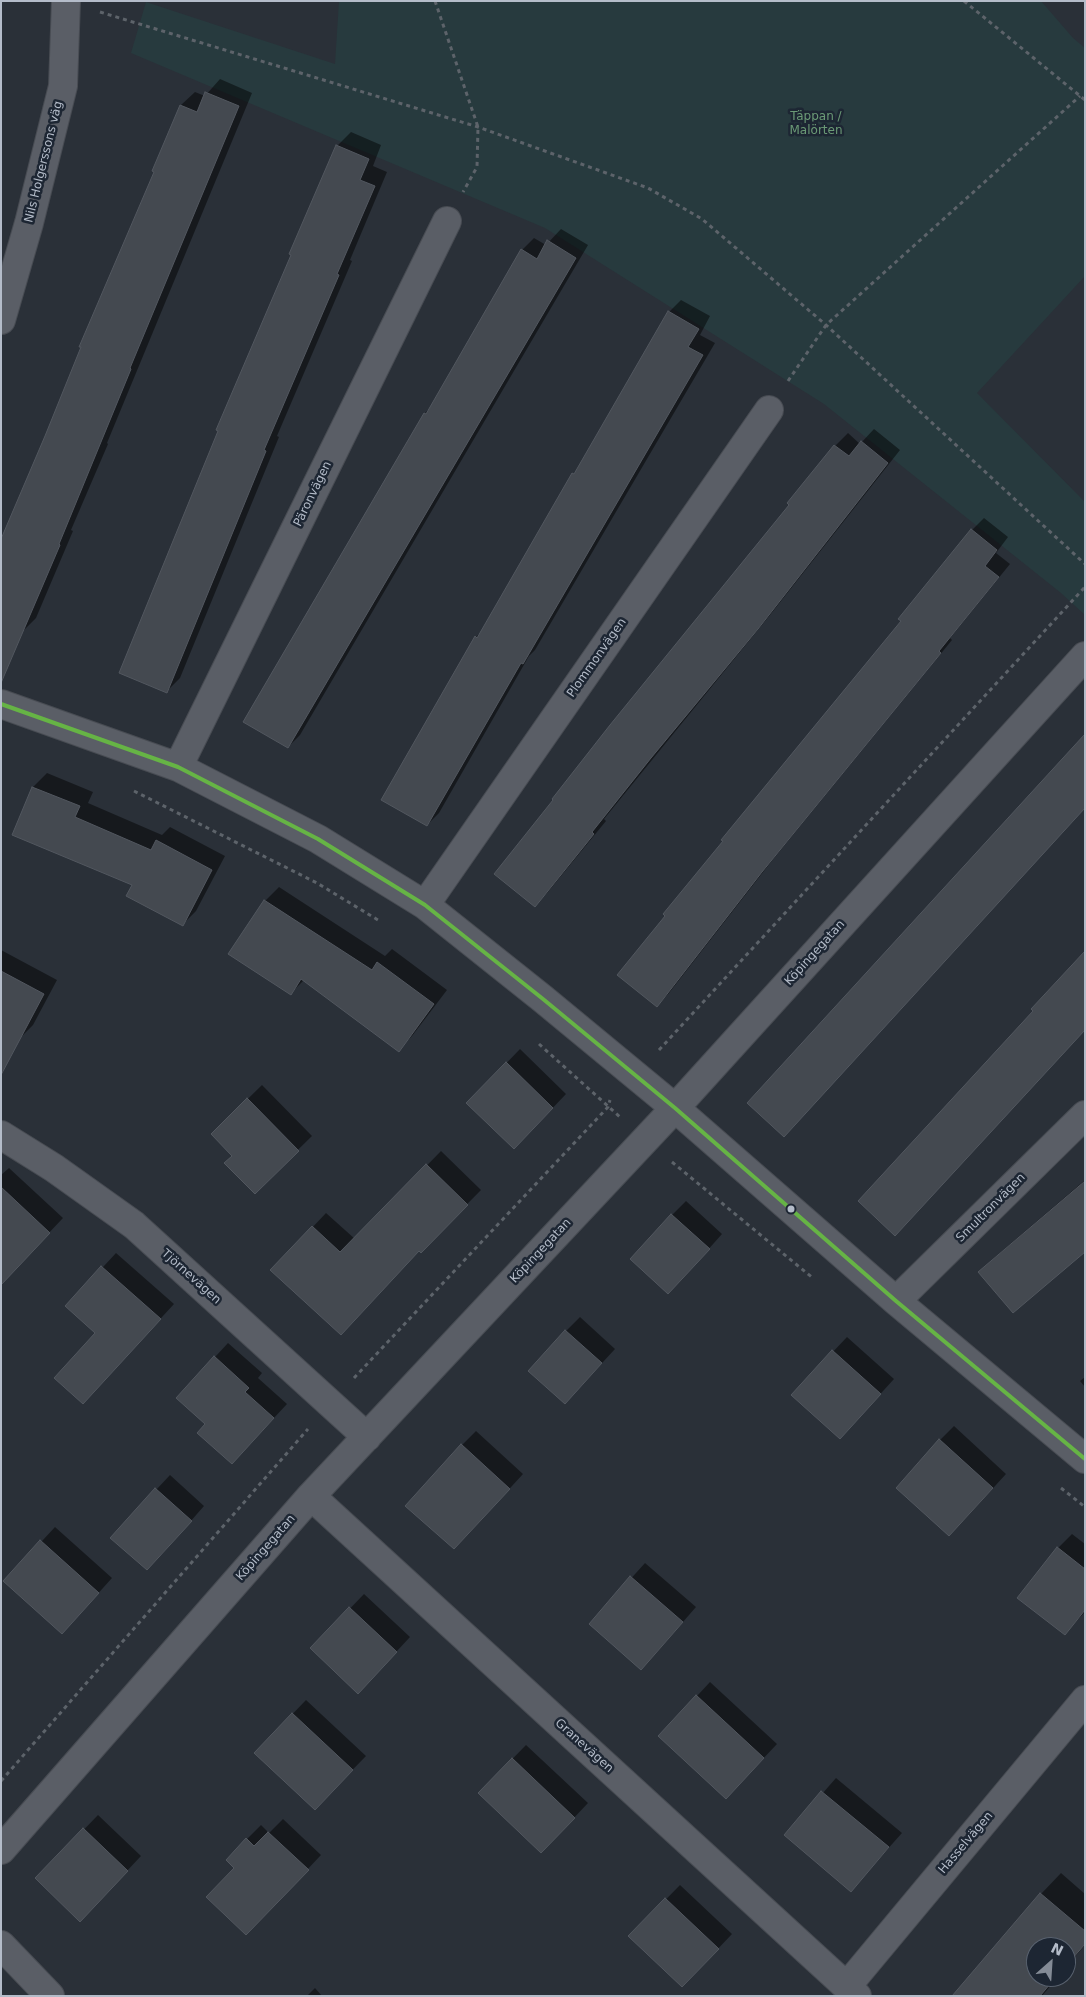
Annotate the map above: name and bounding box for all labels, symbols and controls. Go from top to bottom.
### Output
street label: Nils Holgerssons väg [22,100,66,224]
park label: Täppan / Malörten [789,110,843,138]
street label: Päronvägen [291,459,335,529]
street label: Plommonvägen [564,616,630,700]
street label: Köpingegatan [782,917,848,989]
street label: Smultronvägen [954,1171,1028,1245]
unlabelled marker [786,1204,796,1214]
street label: Köpingegatan [507,1216,575,1286]
street label: Tjörnevägen [158,1247,224,1307]
street label: Köpingegatan [233,1512,299,1584]
street label: Granevägen [552,1716,616,1776]
street label: Hasselvägen [936,1809,996,1877]
north arrow [1026,1937,1076,1987]
text: N [1048,1940,1066,1959]

